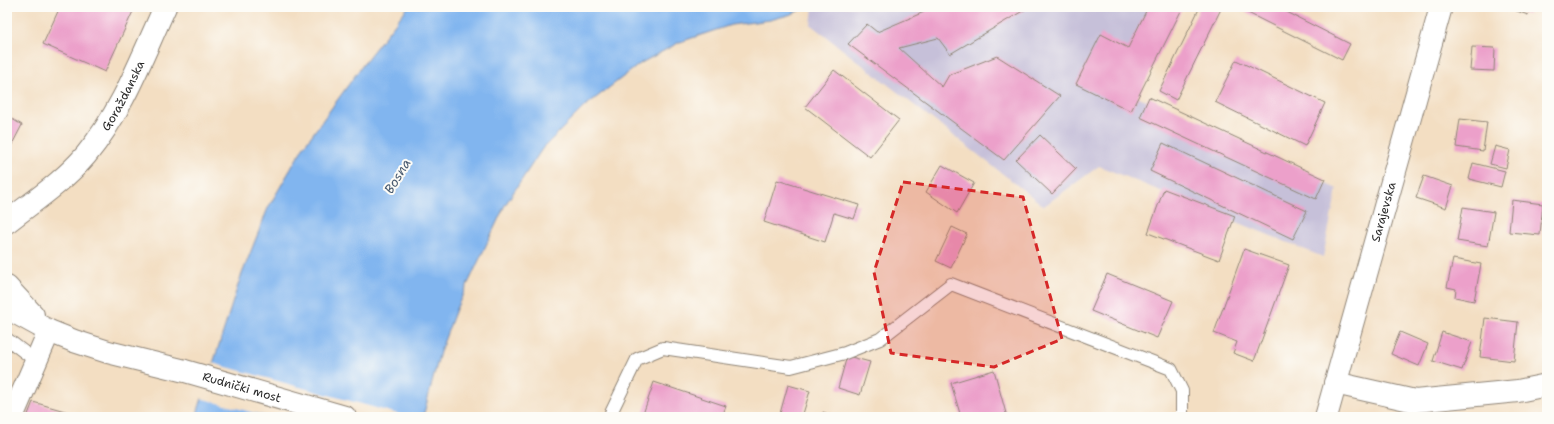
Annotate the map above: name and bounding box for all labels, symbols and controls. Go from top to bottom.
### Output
street label: Goraždanska [98,57,148,134]
water label: Bosna [380,156,414,197]
street label: Sarajevska [1367,179,1400,244]
street label: Rudnički most [201,368,283,406]

